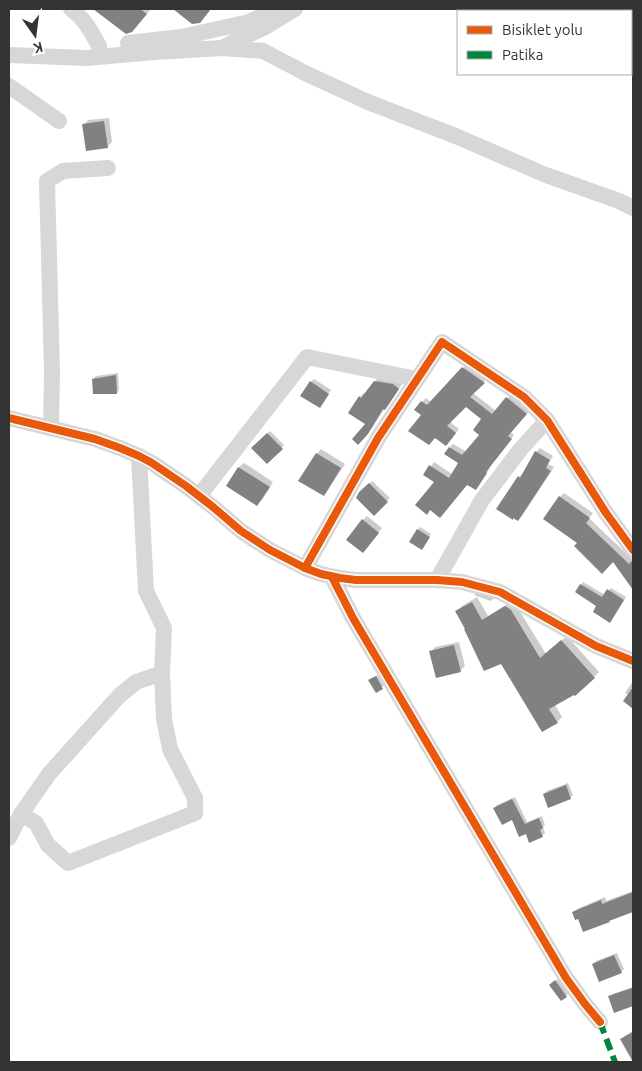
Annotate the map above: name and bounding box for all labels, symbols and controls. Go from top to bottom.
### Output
north arrow [10,10,60,60]
legend [457,10,632,75]
text: Bisiklet yolu [502,21,583,38]
text: K [31,39,45,57]
text: Patika [502,46,543,63]

